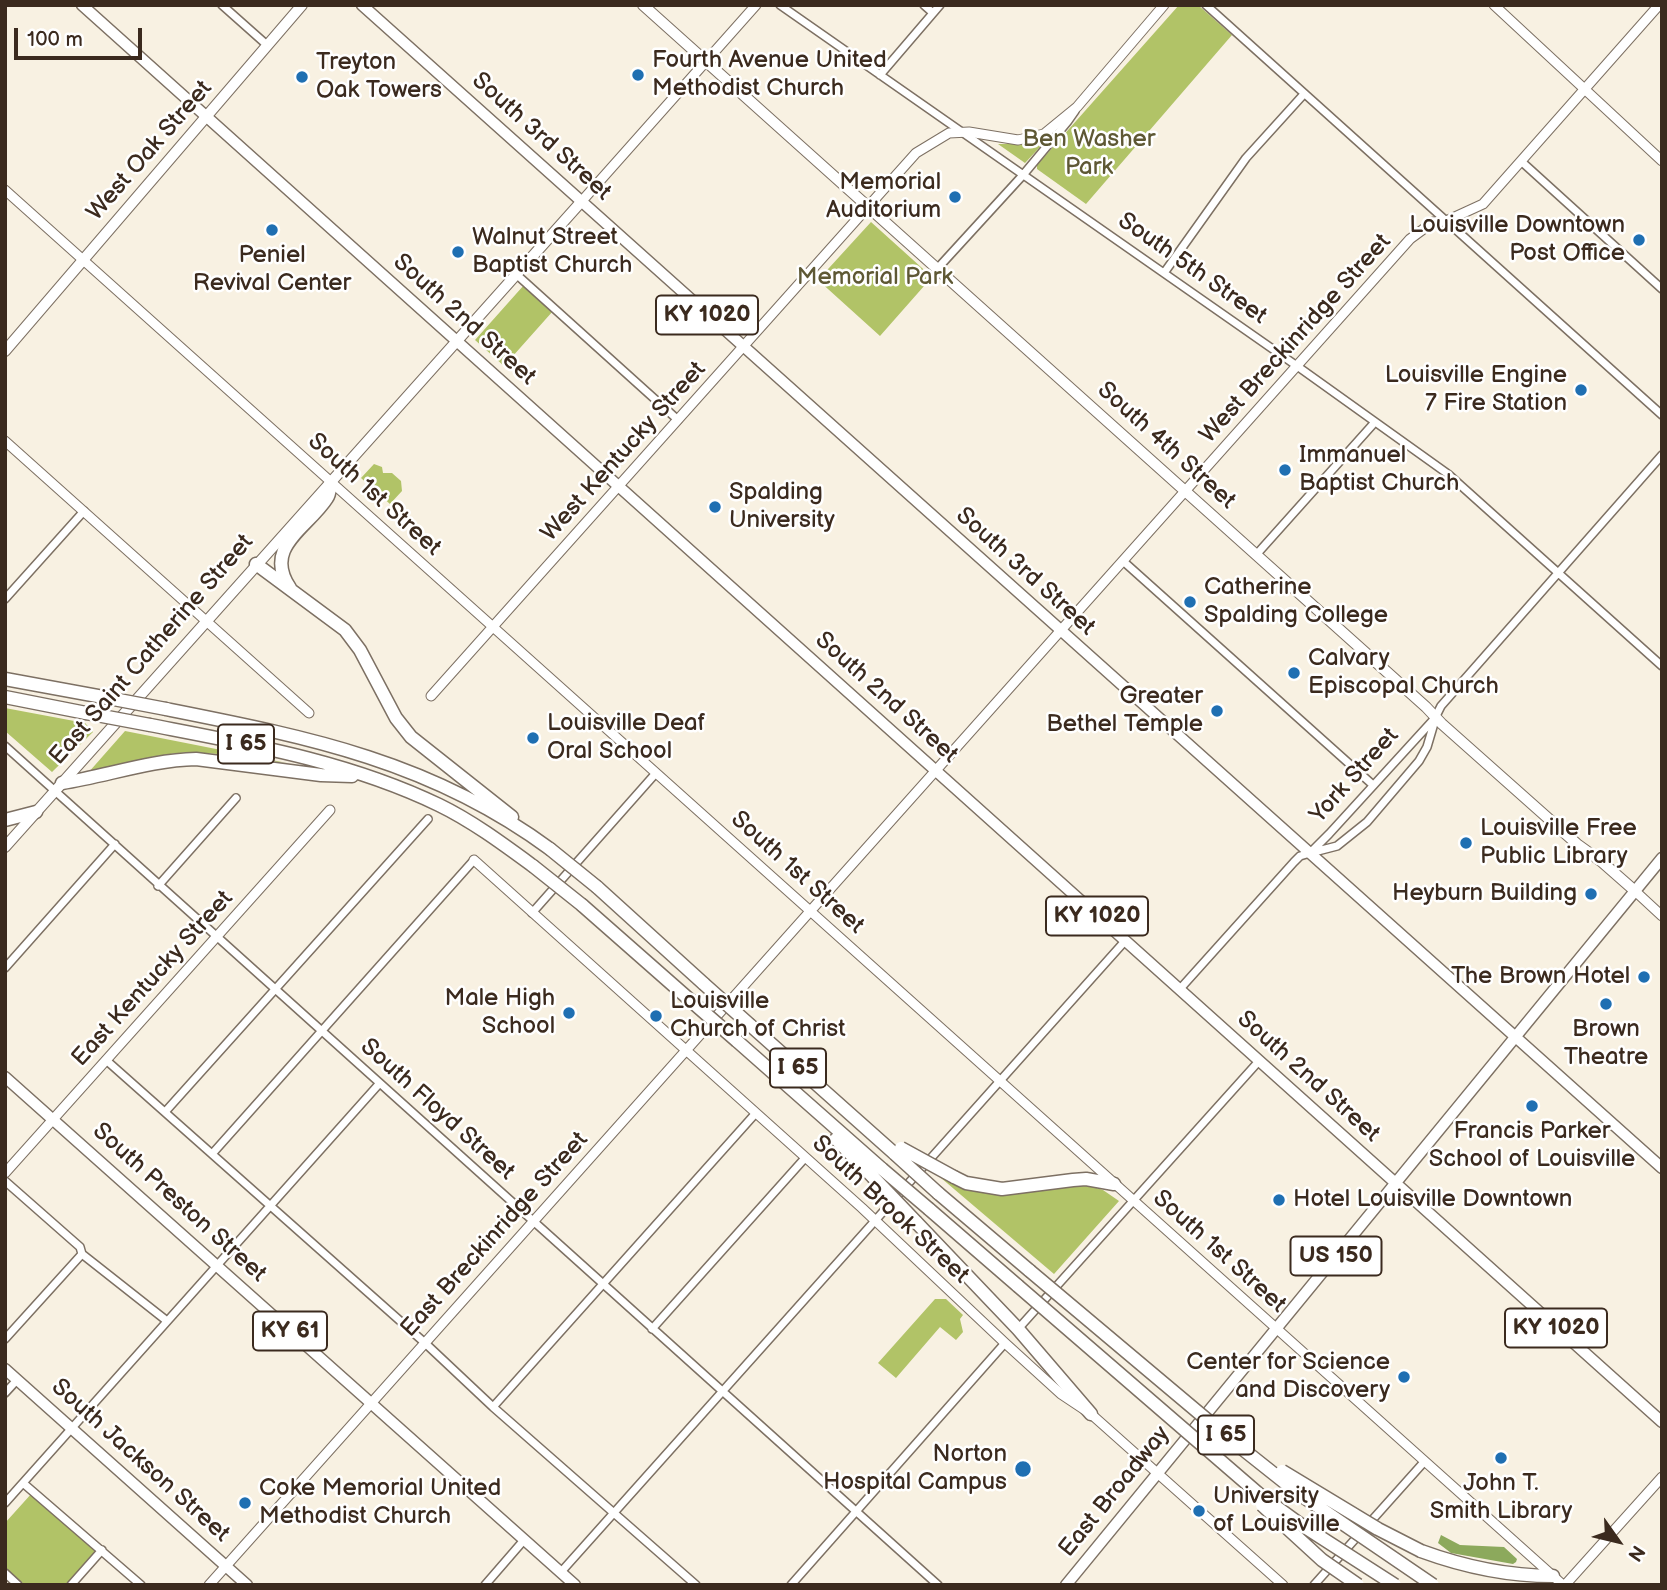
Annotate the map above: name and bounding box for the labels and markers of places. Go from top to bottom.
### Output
place label: Fourth Avenue United Methodist Church [652,47,887,103]
place label: Treyton Oak Towers [316,49,442,105]
marker: Fourth Avenue United Methodist Church [630,67,646,83]
marker: Treyton Oak Towers [294,69,310,85]
place label: Memorial Auditorium [826,169,941,225]
marker: Memorial Auditorium [947,189,963,205]
place label: Louisville Downtown Post Office [1409,212,1625,268]
marker: Peniel Revival Center [264,222,280,238]
place label: Walnut Street Baptist Church [472,224,632,280]
marker: Louisville Downtown Post Office [1631,232,1647,248]
place label: Peniel Revival Center [193,242,351,298]
marker: Walnut Street Baptist Church [450,244,466,260]
place label: Louisville Engine 7 Fire Station [1385,362,1567,418]
marker: Louisville Engine 7 Fire Station [1573,382,1589,398]
place label: Immanuel Baptist Church [1299,442,1459,498]
marker: Immanuel Baptist Church [1277,462,1293,478]
place label: Spalding University [729,479,835,535]
marker: Spalding University [707,499,723,515]
place label: Catherine Spalding College [1204,574,1388,630]
marker: Catherine Spalding College [1182,594,1198,610]
place label: Calvary Episcopal Church [1308,645,1499,701]
marker: Calvary Episcopal Church [1286,665,1302,681]
place label: Greater Bethel Temple [1046,683,1203,739]
marker: Greater Bethel Temple [1209,703,1225,719]
place label: Louisville Deaf Oral School [547,710,705,766]
marker: Louisville Deaf Oral School [525,730,541,746]
place label: Louisville Free Public Library [1480,815,1637,871]
marker: Louisville Free Public Library [1458,835,1474,851]
place label: Heyburn Building [1392,880,1577,908]
marker: Heyburn Building [1583,886,1599,902]
place label: The Brown Hotel [1451,963,1630,991]
marker: The Brown Hotel [1636,969,1652,985]
place label: Male High School [445,985,555,1041]
place label: Louisville Church of Christ [670,988,846,1044]
marker: Brown Theatre [1598,996,1614,1012]
marker: Male High School [561,1005,577,1021]
marker: Louisville Church of Christ [648,1008,664,1024]
place label: Brown Theatre [1564,1016,1648,1072]
marker: Francis Parker School of Louisville [1524,1098,1540,1114]
place label: Francis Parker School of Louisville [1429,1118,1635,1174]
place label: Hotel Louisville Downtown [1293,1186,1572,1214]
marker: Hotel Louisville Downtown [1271,1192,1287,1208]
place label: Center for Science and Discovery [1186,1349,1390,1405]
marker: Center for Science and Discovery [1396,1369,1412,1385]
place label: Norton Hospital Campus [823,1441,1007,1497]
marker: John T. Smith Library [1493,1450,1509,1466]
marker: Norton Hospital Campus [1013,1459,1033,1479]
place label: John T. Smith Library [1430,1470,1572,1526]
place label: Coke Memorial United Methodist Church [259,1475,501,1531]
place label: University of Louisville [1213,1483,1340,1539]
marker: Coke Memorial United Methodist Church [237,1495,253,1511]
marker: University of Louisville [1191,1503,1207,1519]

